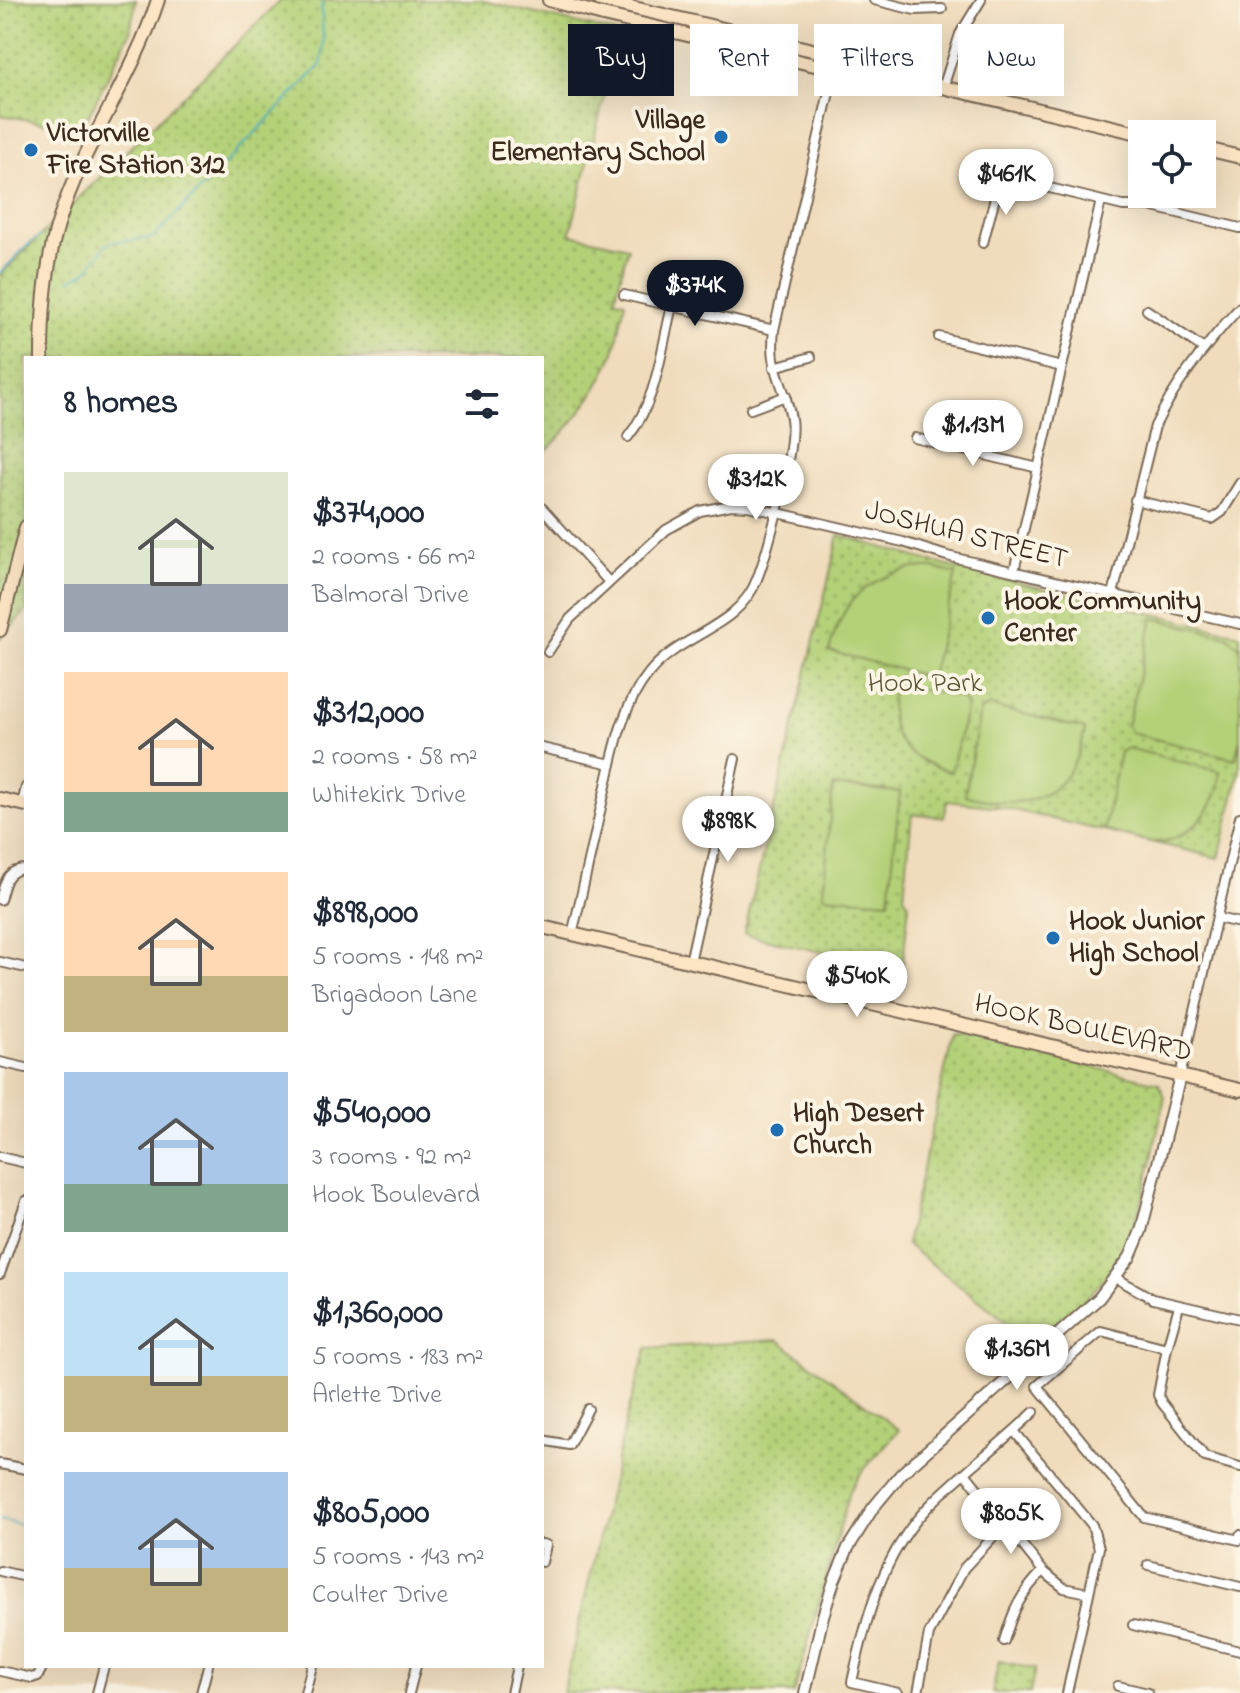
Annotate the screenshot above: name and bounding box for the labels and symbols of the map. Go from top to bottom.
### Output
place label: Village Elementary School [490,101,706,174]
place label: Victorville Fire Station 312 [45,114,225,187]
marker: Village Elementary School [712,128,730,146]
marker: Victorville Fire Station 312 [22,141,40,159]
pin: $461K [950,149,1062,217]
pin: $374K [639,260,751,328]
pin: $1.13M [908,400,1038,468]
pin: $312K [700,454,812,522]
street label: JOSHUA STREET [860,491,1072,581]
place label: Hook Community Center [1004,582,1201,655]
marker: Hook Community Center [979,609,997,627]
park label: Hook Park [868,664,983,705]
pin: $898K [672,796,784,864]
place label: Hook Junior High School [1069,902,1206,976]
marker: Hook Junior High School [1044,929,1062,947]
pin: $540K [801,951,913,1019]
street label: HOOK BOULEVARD [970,984,1196,1074]
place label: High Desert Church [793,1094,925,1167]
marker: High Desert Church [768,1121,786,1139]
pin: $1.36M [952,1324,1082,1392]
pin: $805K [955,1488,1067,1556]

